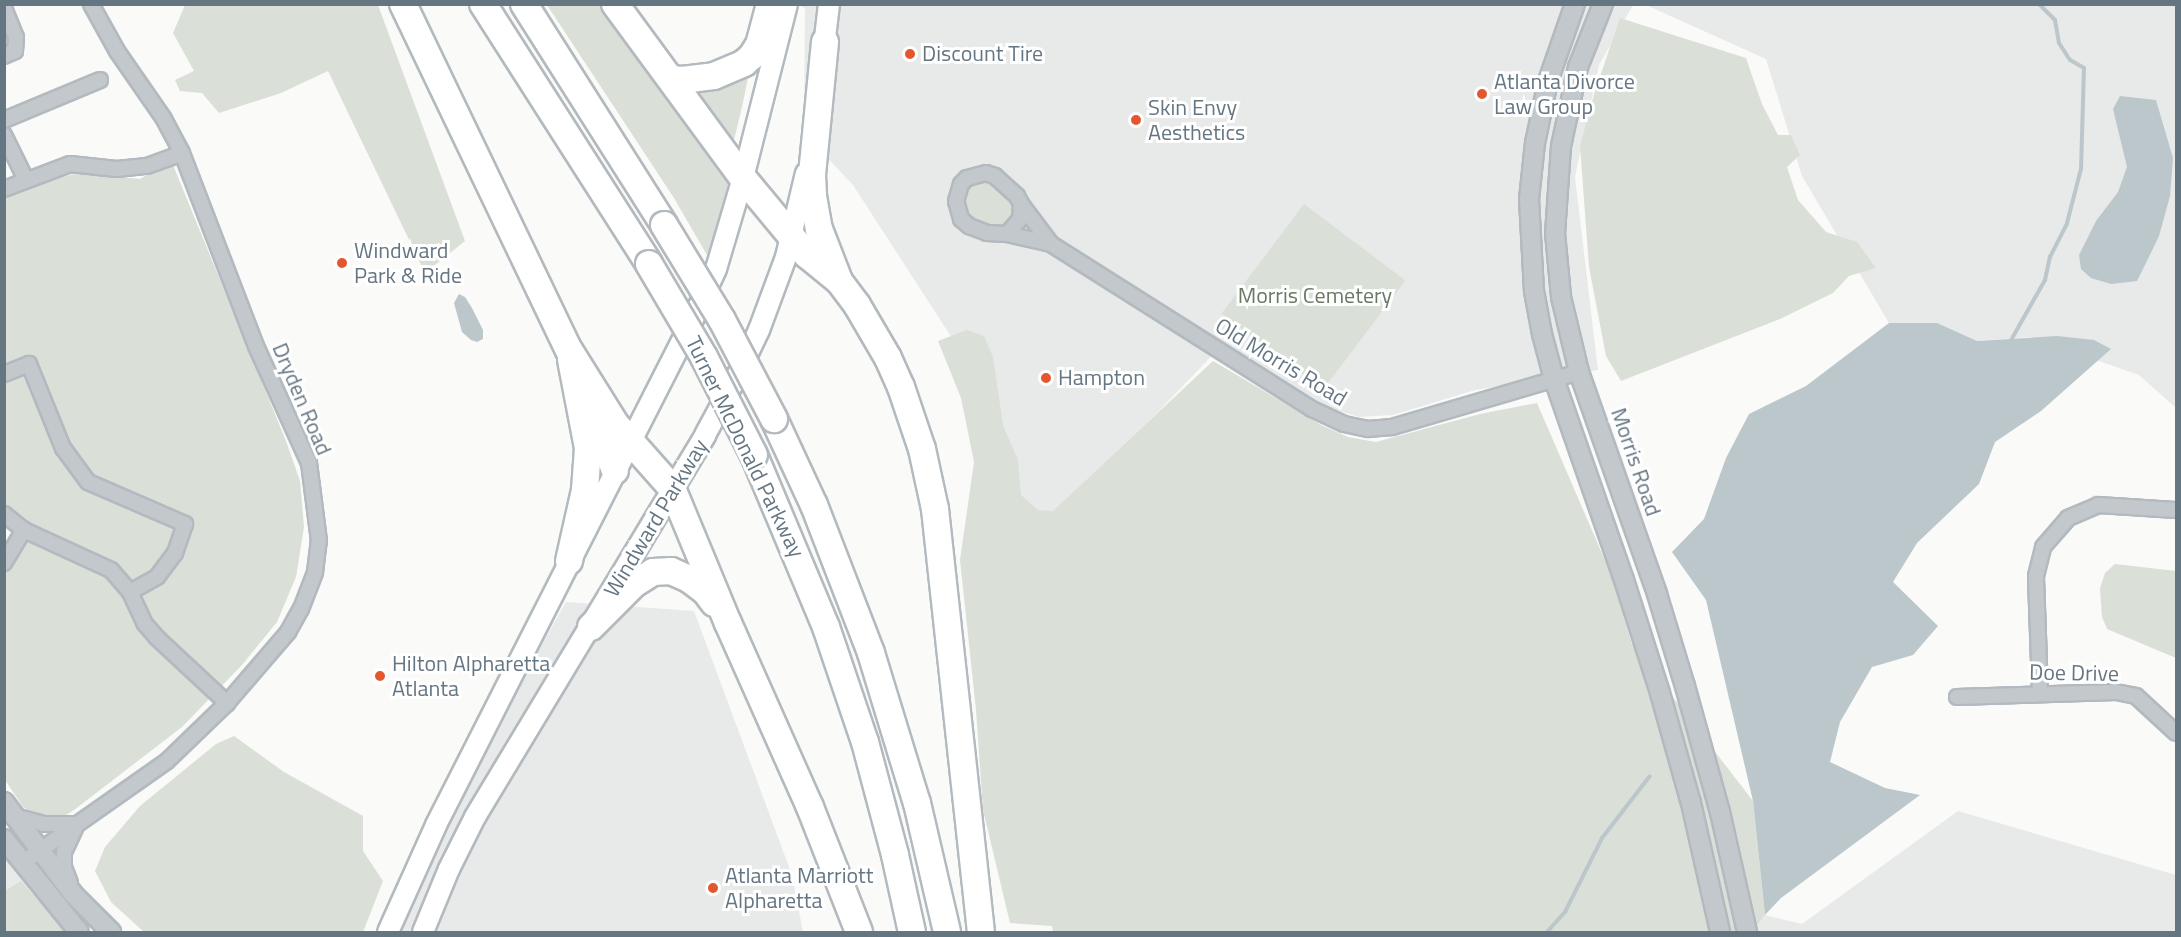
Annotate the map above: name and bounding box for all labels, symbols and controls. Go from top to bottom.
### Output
place label: Discount Tire [922,41,1043,67]
marker: Discount Tire [903,47,917,61]
place label: Atlanta Divorce Law Group [1494,68,1635,119]
marker: Atlanta Divorce Law Group [1475,87,1489,101]
place label: Skin Envy Aesthetics [1148,94,1245,146]
marker: Skin Envy Aesthetics [1129,113,1143,127]
place label: Windward Park & Ride [354,237,462,288]
marker: Windward Park & Ride [335,256,349,270]
park label: Morris Cemetery [1238,283,1392,309]
street label: Old Morris Road [1210,312,1352,412]
street label: Turner McDonald Parkway [680,332,810,562]
street label: Dryden Road [267,339,337,459]
place label: Hampton [1058,365,1145,391]
marker: Hampton [1039,371,1053,385]
street label: Morris Road [1605,404,1667,520]
street label: Windward Parkway [598,434,714,602]
place label: Hilton Alpharetta Atlanta [392,650,550,702]
street label: Doe Drive [2029,659,2119,687]
marker: Hilton Alpharetta Atlanta [373,669,387,683]
place label: Atlanta Marriott Alpharetta [725,862,873,914]
marker: Atlanta Marriott Alpharetta [706,881,720,895]

